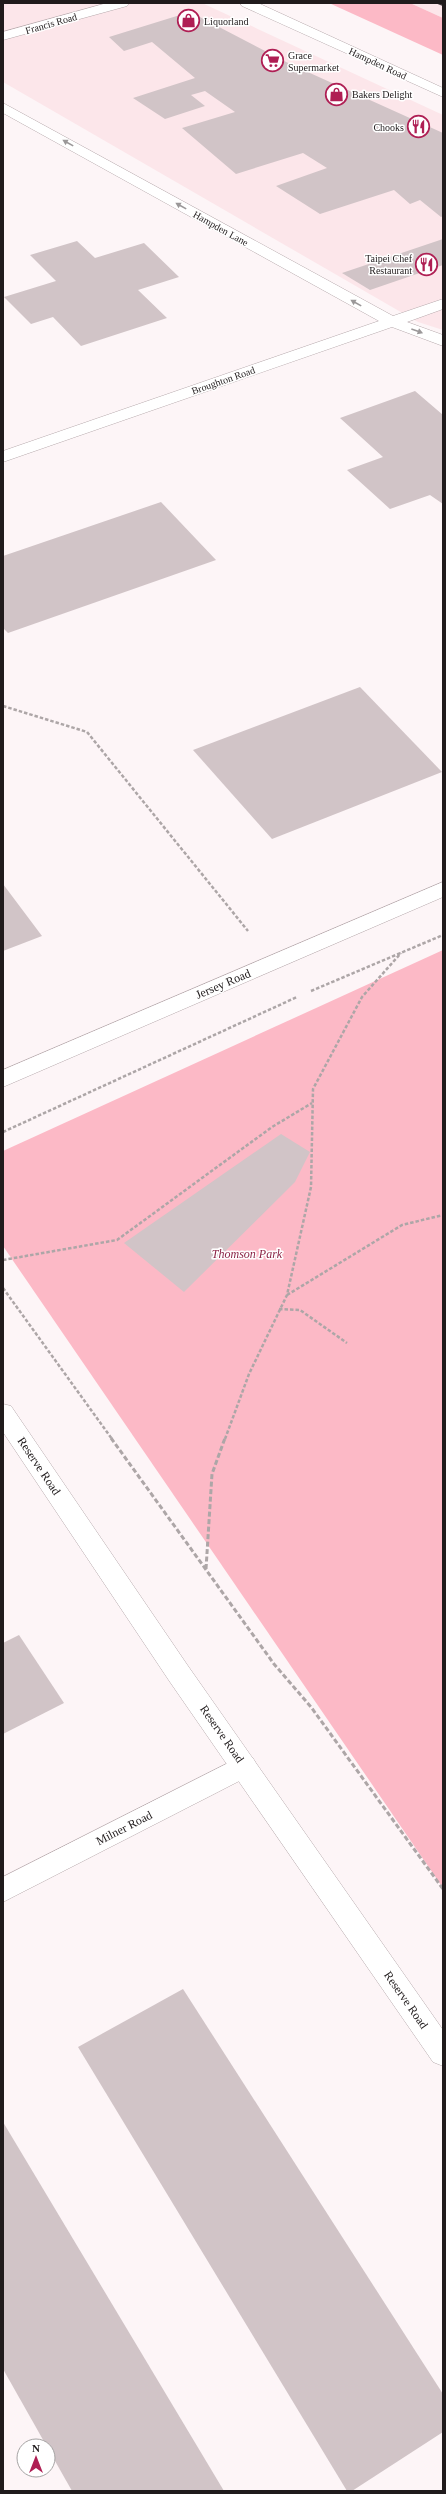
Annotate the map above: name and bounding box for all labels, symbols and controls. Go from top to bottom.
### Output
shop icon: Liquorland [176,8,202,34]
street label: Francis Road [24,11,78,36]
place label: Liquorland [204,16,248,27]
street label: Hampden Road [347,45,408,82]
supermarket icon: Grace Supermarket [260,48,286,74]
place label: Grace Supermarket [288,50,339,73]
shop icon: Bakers Delight [323,81,349,107]
place label: Bakers Delight [352,89,412,100]
restaurant icon: Chooks [406,114,432,140]
place label: Chooks [373,122,404,133]
one-way arrow [62,140,73,146]
one-way arrow [176,203,187,209]
street label: Hampden Lane [191,209,251,248]
restaurant icon: Taipei Chef Restaurant [414,251,440,277]
place label: Taipei Chef Restaurant [365,253,413,276]
one-way arrow [351,299,362,306]
one-way arrow [411,329,423,335]
street label: Broughton Road [190,364,256,396]
street label: Jersey Road [193,966,253,1002]
park label: Thomson Park [212,1247,283,1261]
street label: Reserve Road [14,1434,64,1498]
street label: Reserve Road [197,1703,247,1765]
street label: Milner Road [94,1808,154,1848]
street label: Reserve Road [381,1969,431,2031]
north arrow [16,2438,56,2478]
text: N [32,2442,40,2454]

